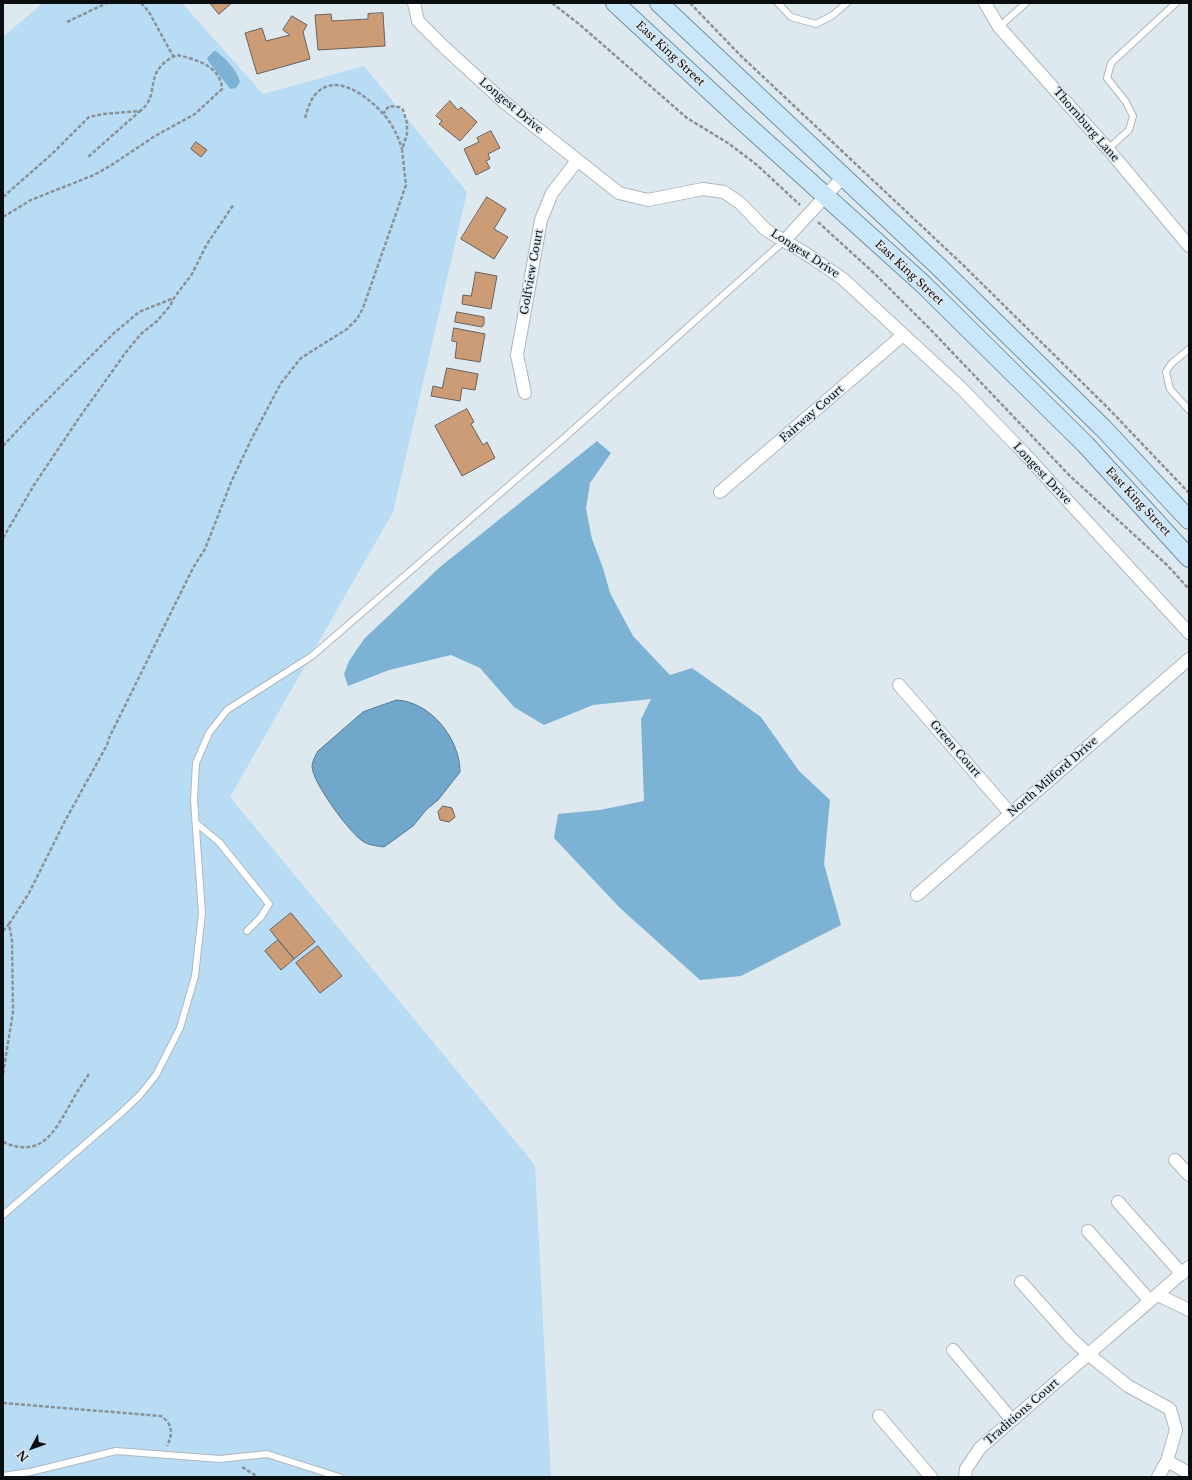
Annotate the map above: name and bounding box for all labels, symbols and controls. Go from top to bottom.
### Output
street label: East King Street [633,19,707,89]
street label: Longest Drive [476,75,546,137]
street label: Thornburg Lane [1050,85,1122,165]
street label: Longest Drive [768,227,842,281]
street label: Golfview Court [518,228,546,316]
street label: East King Street [872,238,946,308]
street label: Fairway Court [777,383,847,445]
street label: Longest Drive [1010,440,1074,508]
street label: East King Street [1103,465,1173,539]
street label: Green Court [927,718,983,780]
street label: North Milford Drive [1005,734,1101,820]
street label: Traditions Court [982,1376,1062,1448]
north arrow [12,1428,52,1468]
text: N [14,1447,32,1464]

